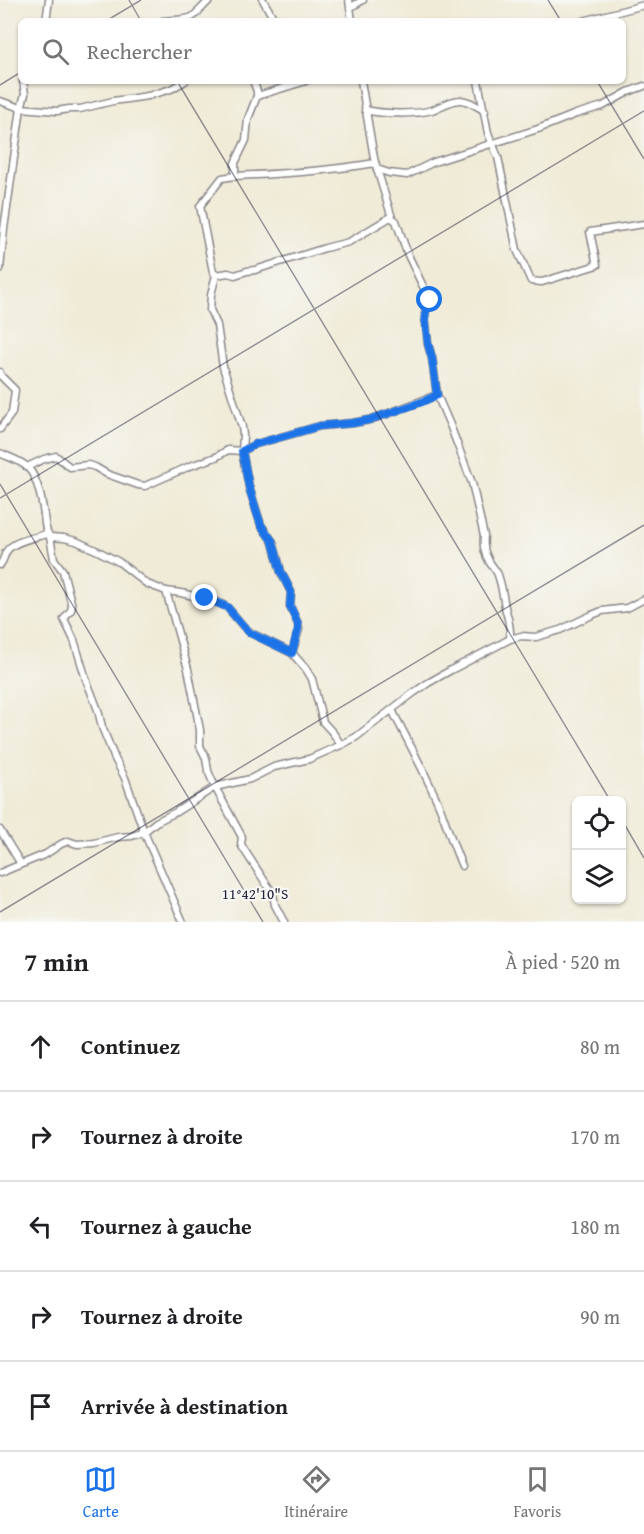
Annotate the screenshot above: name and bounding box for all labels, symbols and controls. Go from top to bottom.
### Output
search box [18,18,626,84]
icon: search [39,35,72,68]
text: Rechercher [87,35,192,67]
route start [416,286,442,312]
route end [191,584,217,610]
map controls [572,796,626,904]
button: locate [572,796,626,850]
button: layers [572,850,626,904]
text: 11°42'10"S [222,883,288,904]
text: 7 min [24,942,89,981]
text: À pied · 520 m [505,947,620,976]
icon: ahead [24,1030,57,1063]
text: Continuez [81,1030,180,1062]
text: 80 m [580,1032,620,1061]
icon: right [24,1120,57,1153]
text: Tournez à droite [81,1120,243,1152]
text: 170 m [570,1122,620,1151]
icon: left [24,1210,57,1243]
text: Tournez à gauche [81,1210,252,1242]
text: 180 m [570,1212,620,1241]
icon: right [24,1300,57,1333]
text: Tournez à droite [81,1300,243,1332]
text: 90 m [580,1302,620,1331]
icon: arrive [24,1390,57,1423]
text: Arrivée à destination [81,1390,288,1422]
tab: Carte [83,1463,119,1523]
tab: Itinéraire [284,1463,348,1523]
tab: Favoris [514,1463,561,1523]

